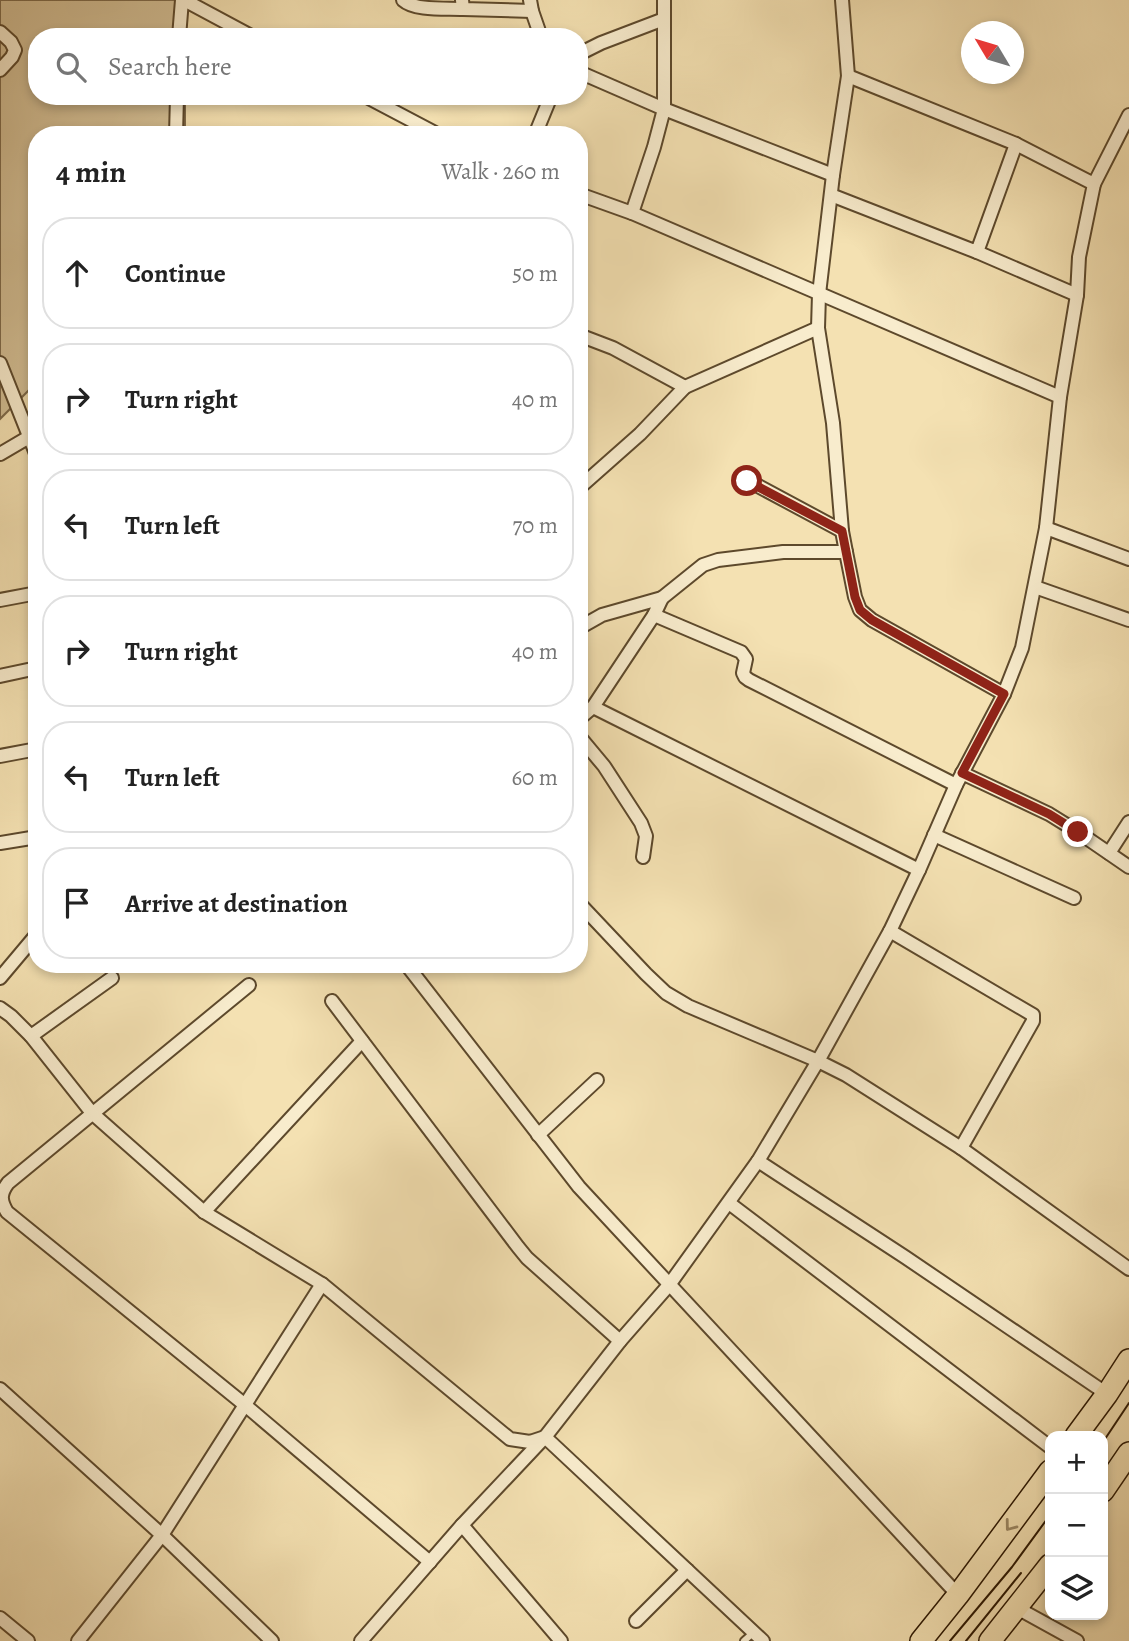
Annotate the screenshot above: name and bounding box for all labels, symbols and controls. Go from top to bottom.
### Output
north arrow [961,21,1024,84]
search box [28,28,588,105]
icon: search [52,48,90,86]
text: Search here [108,49,232,84]
text: 4 min [56,152,126,192]
text: Walk · 260 m [441,156,560,187]
icon: ahead [58,254,96,292]
text: Continue [125,256,226,291]
text: 50 m [512,258,558,289]
icon: right [58,380,96,418]
text: Turn right [125,382,238,417]
text: 40 m [512,384,558,415]
route start [731,465,762,496]
icon: left [58,506,96,544]
text: Turn left [125,508,220,543]
text: 70 m [512,510,558,541]
icon: right [58,632,96,670]
text: Turn right [125,634,238,669]
text: 40 m [512,636,558,667]
icon: left [58,758,96,796]
text: Turn left [125,760,220,795]
text: 60 m [511,762,558,793]
route end [1062,816,1093,847]
icon: arrive [58,884,96,922]
text: Arrive at destination [125,886,348,921]
map controls [1045,1431,1108,1620]
button: + [1045,1431,1108,1494]
button: − [1045,1494,1108,1557]
one-way arrow [1005,1518,1018,1531]
button: layers [1045,1557,1108,1620]

